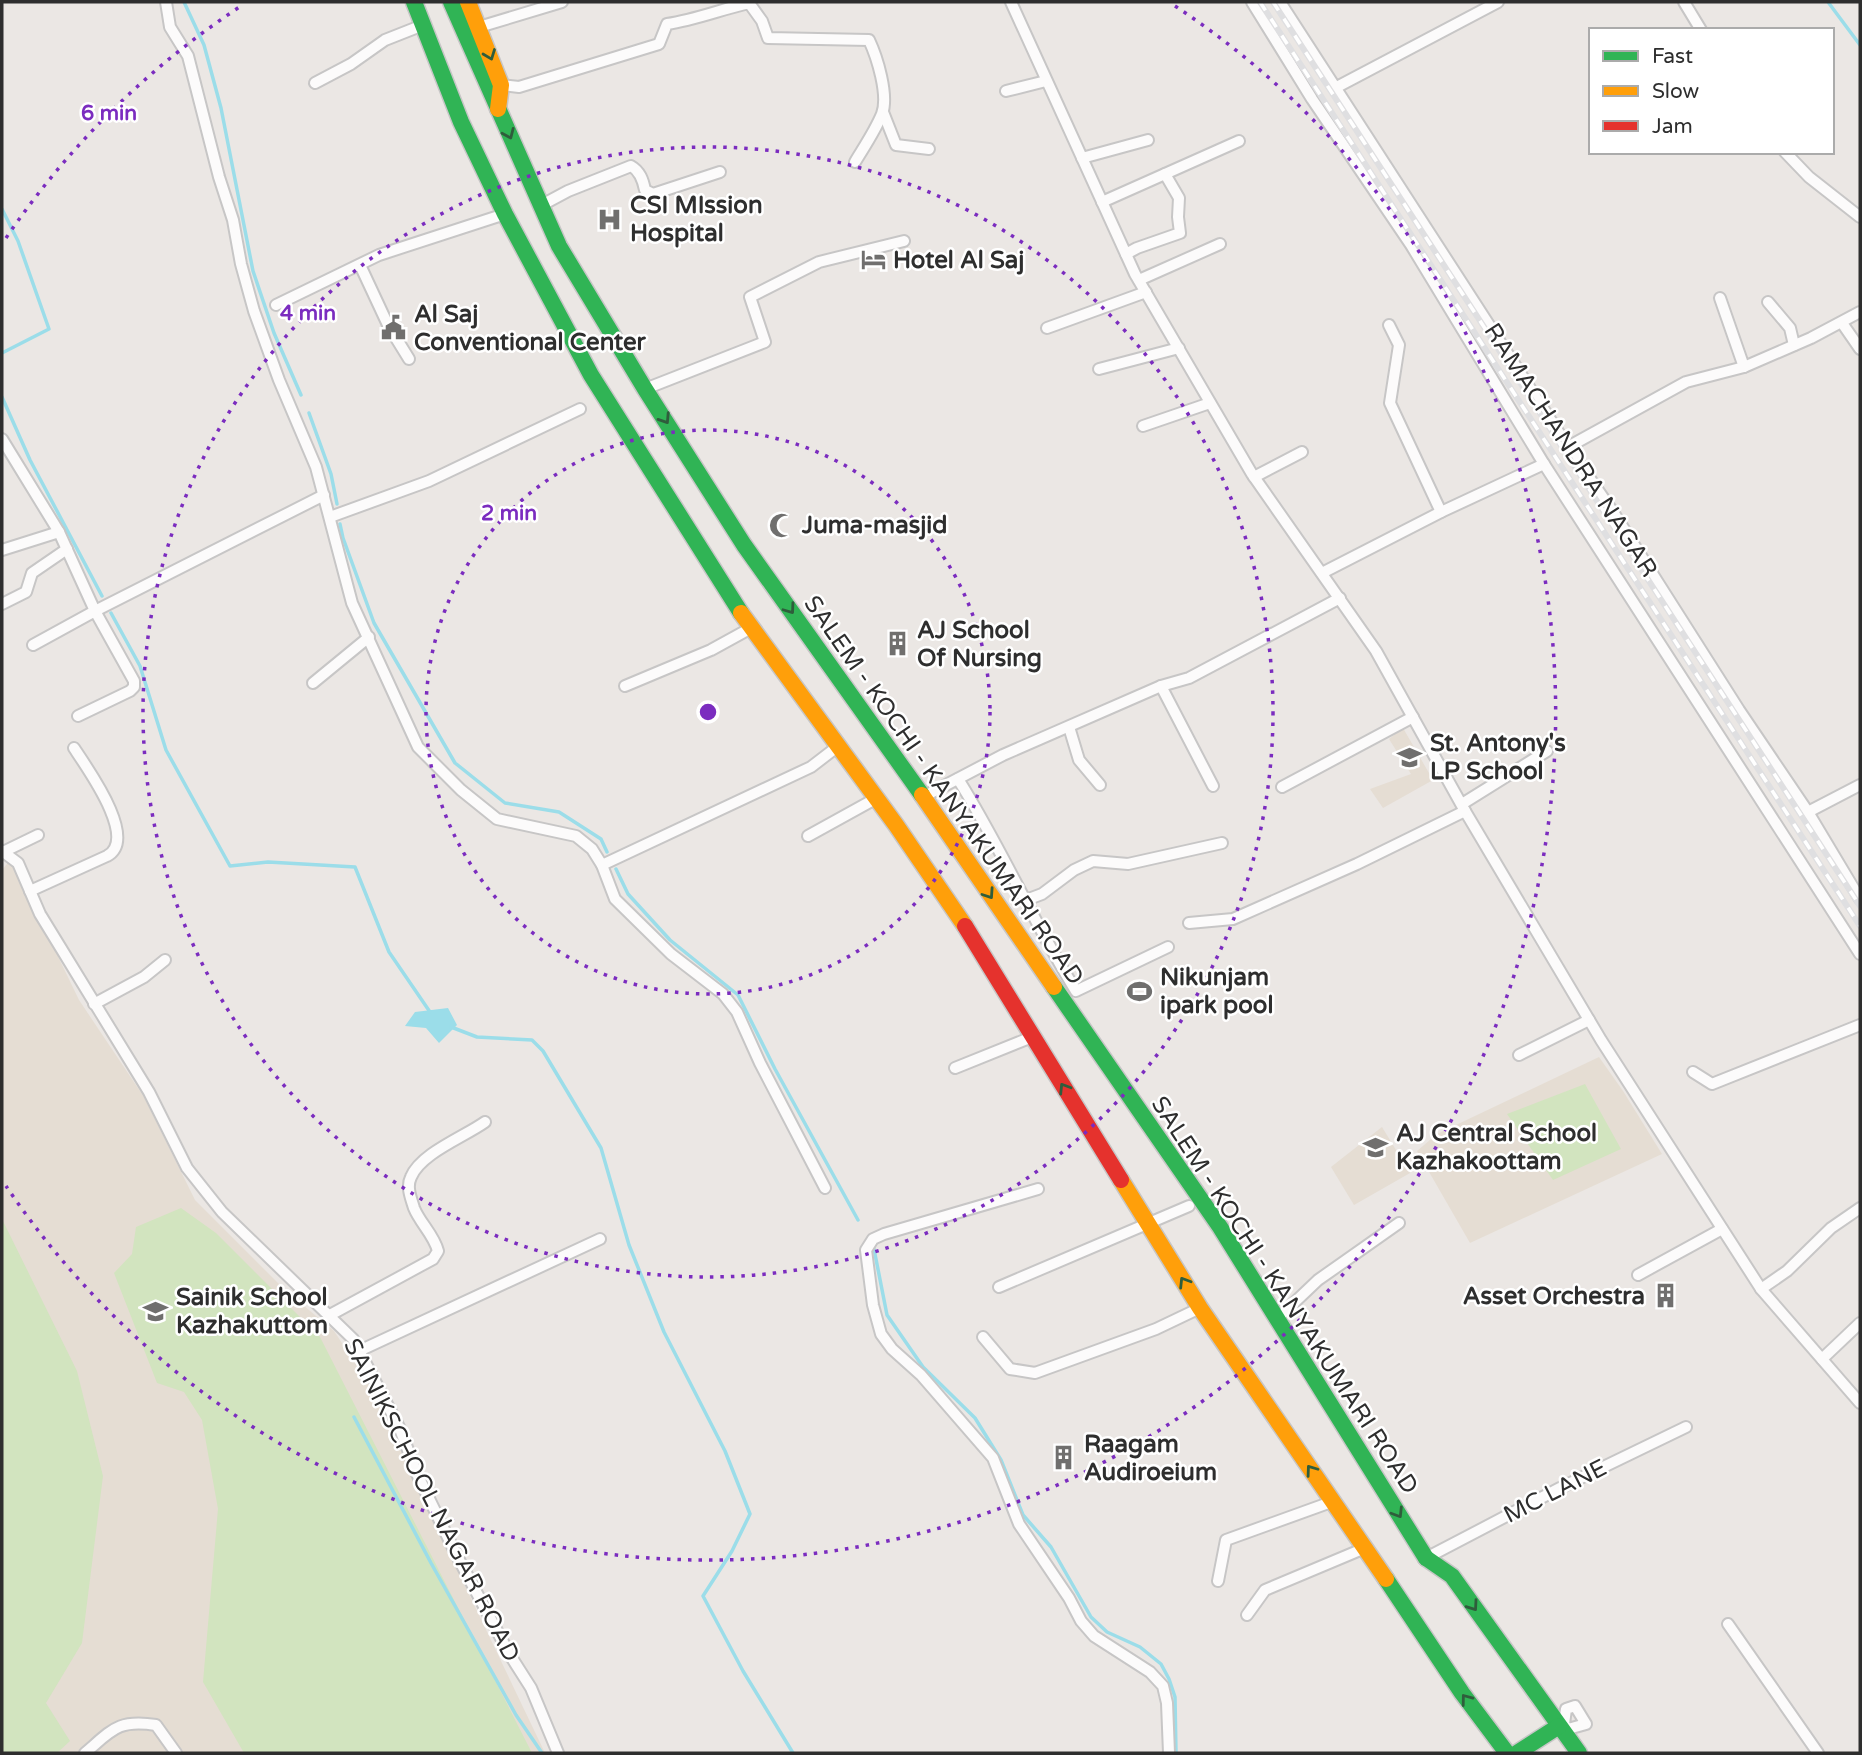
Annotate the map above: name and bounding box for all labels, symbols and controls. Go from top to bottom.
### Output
legend [1589,28,1834,154]
text: Fast [1652,44,1693,69]
one-way arrow [481,48,495,60]
text: Slow [1652,79,1700,104]
text: 6 min [81,101,137,126]
text: Jam [1652,114,1693,139]
one-way arrow [501,127,515,140]
place label: CSI MIssion Hospital [630,191,763,248]
hospital icon: CSI MIssion Hospital [596,205,624,233]
hotel icon: Hotel Al Saj [859,246,887,274]
place label: Hotel Al Saj [893,246,1024,275]
place label: Al Saj Conventional Center [414,300,647,357]
text: 4 min [280,301,336,326]
public building icon: Al Saj Conventional Center [380,314,408,342]
street label: RAMACHANDRA NAGAR [1478,318,1664,583]
one-way arrow [657,412,670,425]
text: 2 min [481,501,537,526]
mosque icon: Juma-masjid [768,511,796,539]
place label: Juma-masjid [801,511,947,540]
street label: SALEM - KOCHI - KANYAKUMARI ROAD [797,590,1090,990]
one-way arrow [782,601,794,614]
place label: AJ School Of Nursing [917,616,1042,673]
building icon: AJ School Of Nursing [883,630,911,658]
centre of rings [696,700,720,724]
place label: St. Antony's LP School [1430,729,1566,786]
school or university icon: St. Antony's LP School [1396,743,1424,771]
one-way arrow [981,886,993,899]
place label: Nikunjam ipark pool [1160,963,1273,1020]
sports icon: Nikunjam ipark pool [1126,977,1154,1005]
one-way arrow [1059,1083,1072,1096]
street label: SALEM - KOCHI - KANYAKUMARI ROAD [1145,1091,1424,1500]
place label: AJ Central School Kazhakoottam [1396,1119,1597,1176]
school or university icon: AJ Central School Kazhakoottam [1362,1133,1390,1161]
one-way arrow [1179,1276,1192,1289]
place label: Asset Orchestra [1463,1282,1645,1311]
building icon: Asset Orchestra [1651,1282,1679,1310]
place label: Sainik School Kazhakuttom [176,1283,328,1340]
school or university icon: Sainik School Kazhakuttom [142,1297,170,1325]
street label: SAINIKSCHOOL NAGAR ROAD [337,1334,526,1667]
place label: Raagam Audiroeium [1084,1430,1217,1487]
building icon: Raagam Audiroeium [1050,1444,1078,1472]
street label: MC LANE [1499,1453,1612,1530]
one-way arrow [1307,1465,1320,1478]
one-way arrow [1389,1505,1402,1518]
one-way arrow [1465,1598,1477,1611]
one-way arrow [1462,1694,1475,1707]

